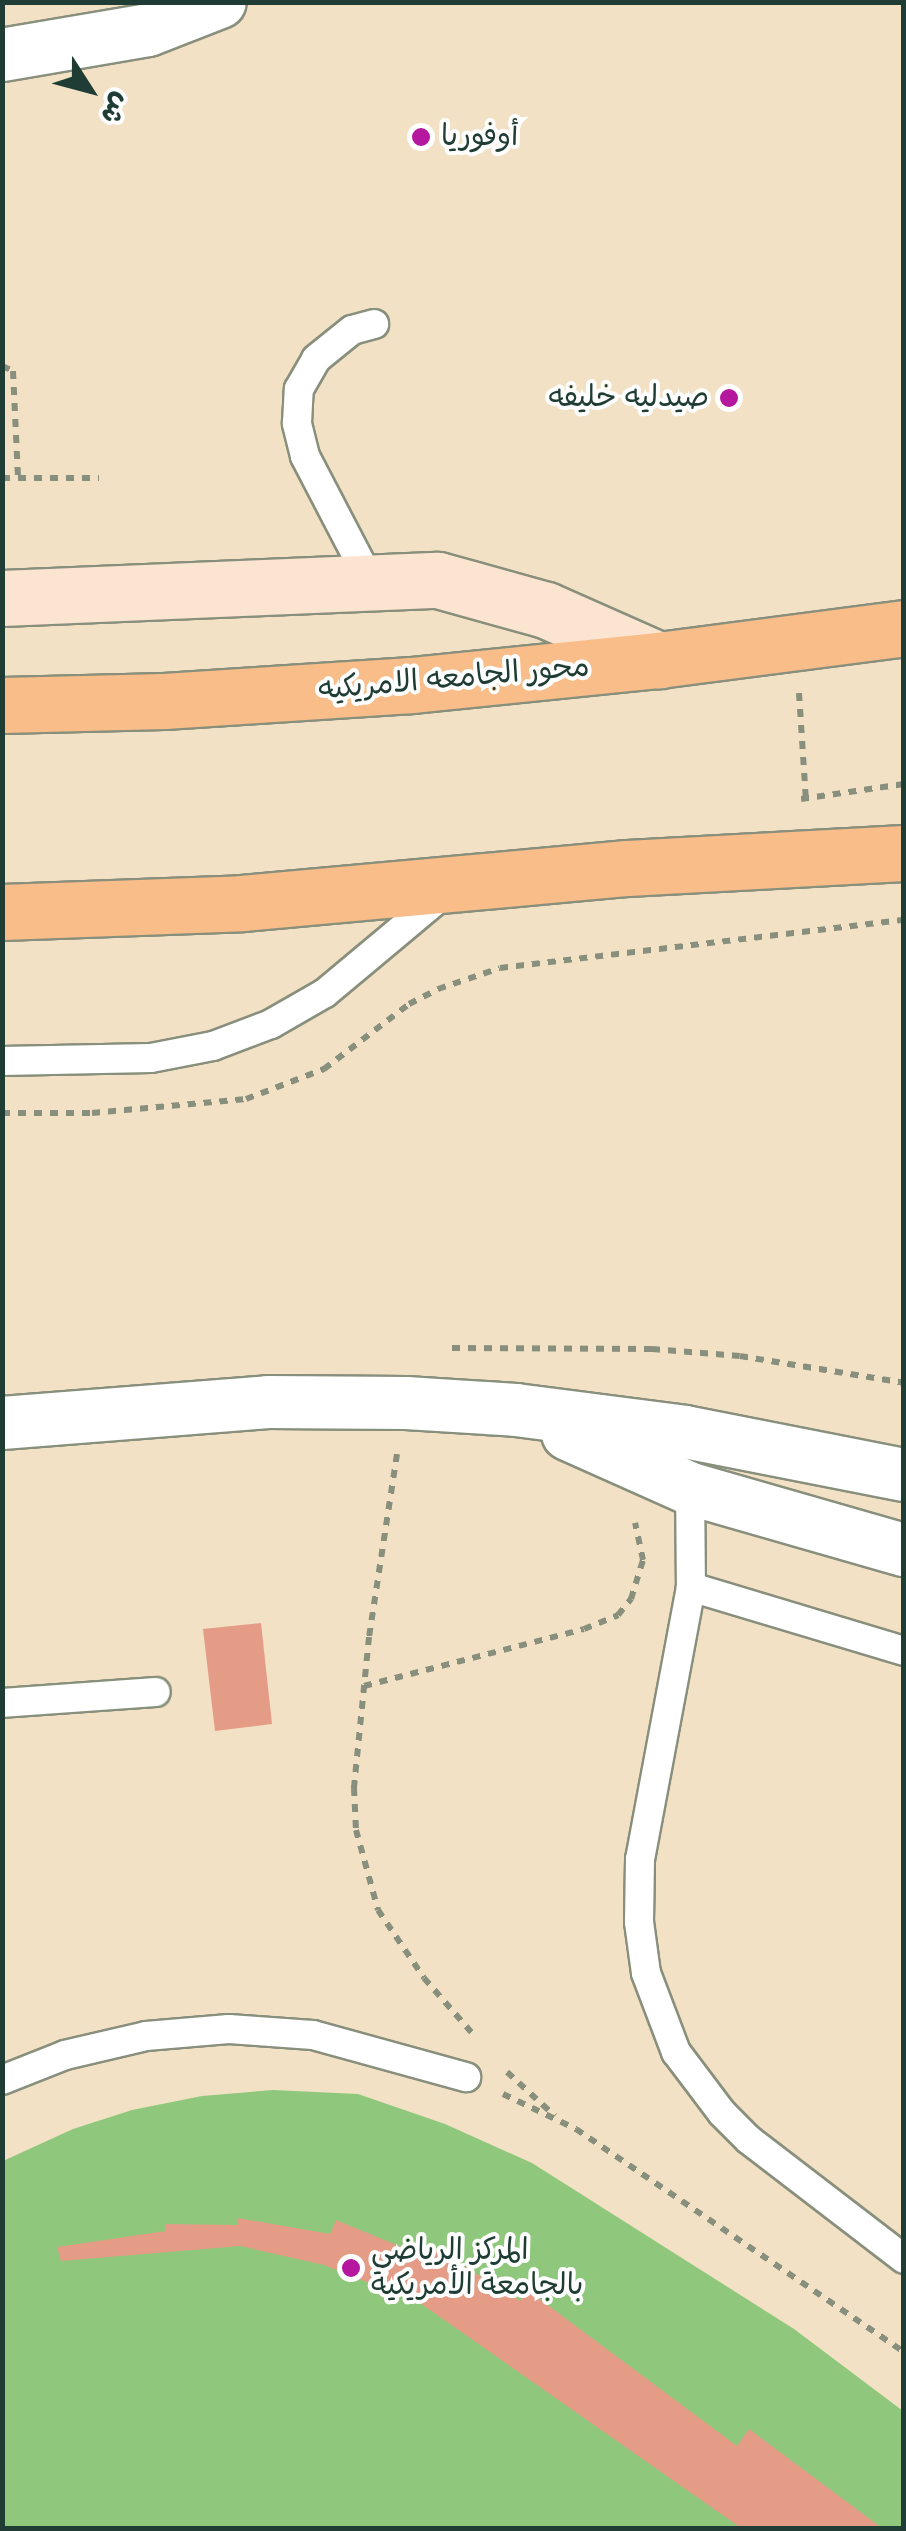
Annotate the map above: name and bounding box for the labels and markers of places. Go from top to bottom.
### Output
place label: أوفوريا [441,119,518,155]
marker: أوفوريا [410,126,432,148]
place label: صيدليه خليفه [549,380,709,416]
marker: صيدليه خليفه [718,387,740,409]
place label: المركز الرياضي بالجامعة الأمريكية [371,2233,583,2304]
marker: المركز الرياضي بالجامعة الأمريكية [340,2257,362,2279]

